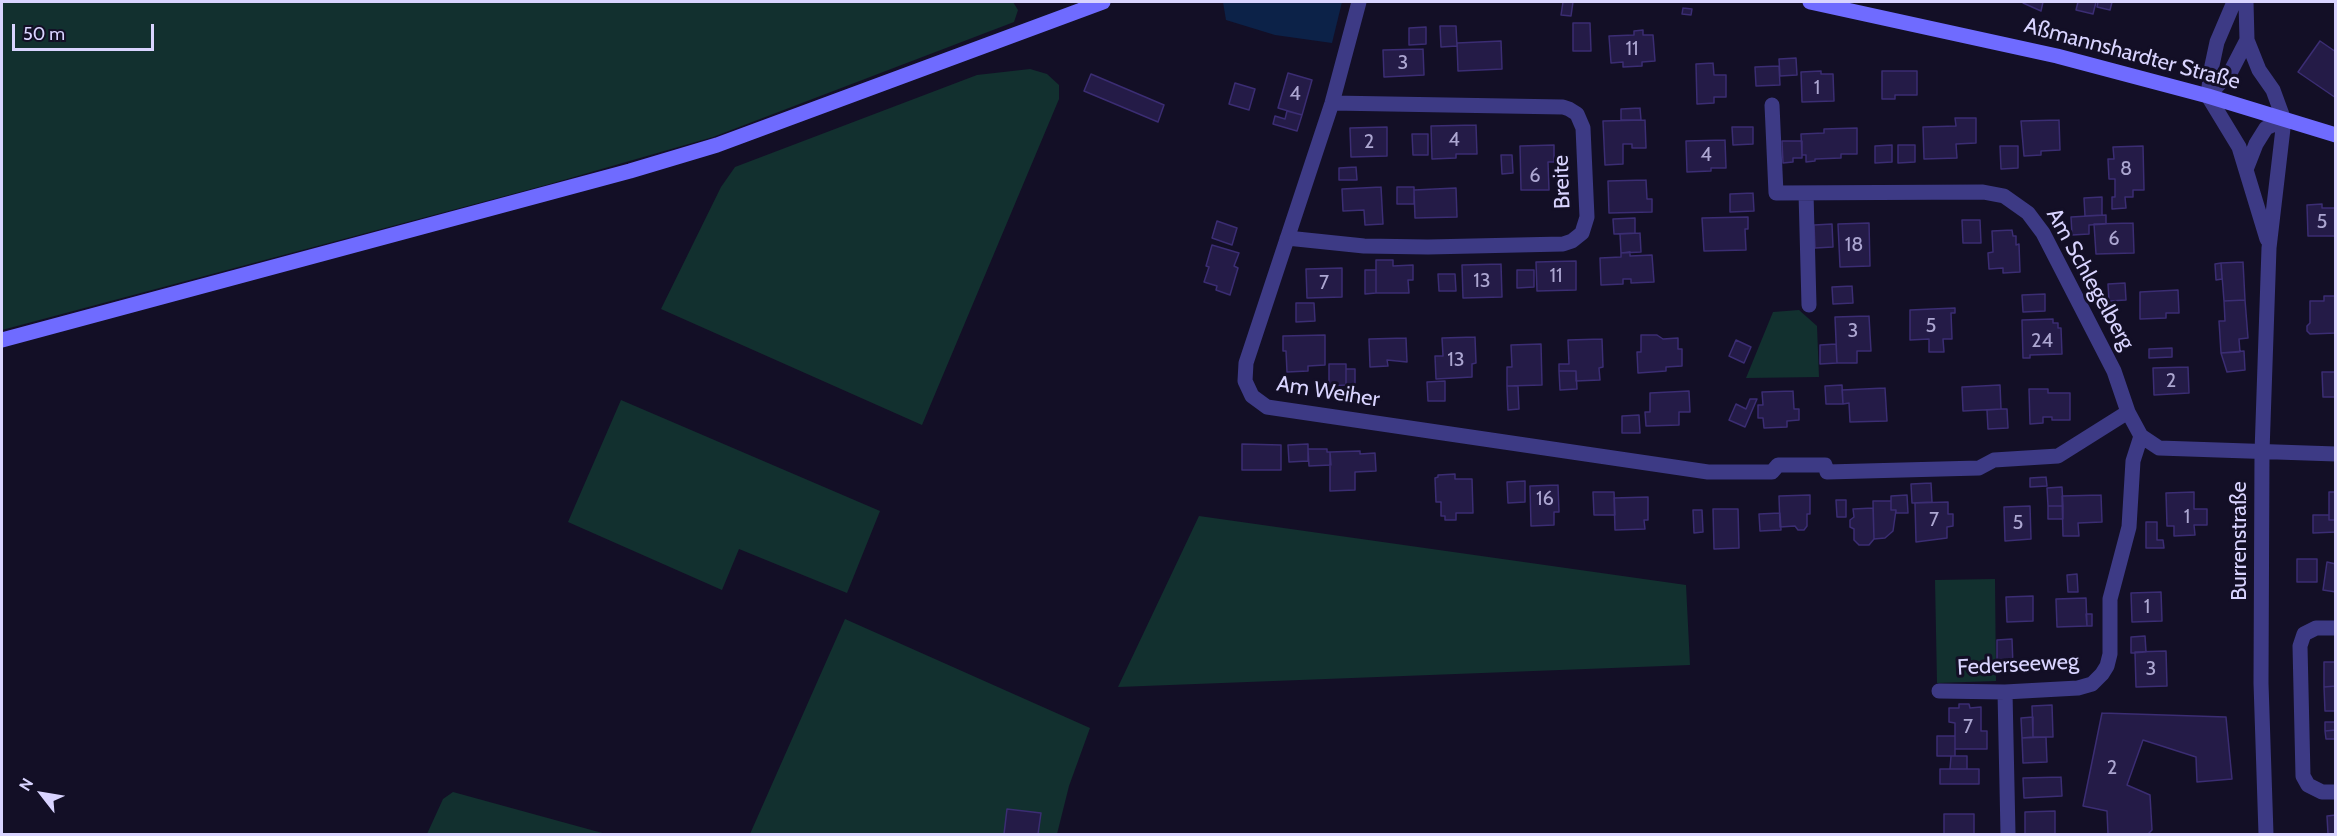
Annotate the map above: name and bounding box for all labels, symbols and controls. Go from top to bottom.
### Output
scale bar [15,12,158,50]
street label: Aßmannshardter Straße [2021,12,2243,96]
text: 50 m [23,23,65,45]
house number: 11 [1625,37,1639,61]
house number: 3 [1398,51,1408,75]
house number: 1 [1814,76,1820,100]
house number: 4 [1289,82,1301,106]
house number: 4 [1448,128,1460,152]
house number: 2 [1364,130,1374,154]
house number: 4 [1700,143,1712,167]
street label: Breite [1548,154,1576,210]
house number: 8 [2120,157,2132,181]
house number: 6 [1529,164,1541,188]
street label: Am Schlegelberg [2040,204,2140,354]
house number: 5 [2317,210,2327,234]
house number: 6 [2108,227,2120,251]
house number: 18 [1845,233,1863,257]
house number: 11 [1549,264,1563,288]
house number: 13 [1473,269,1491,293]
house number: 7 [1319,271,1329,295]
house number: 5 [1926,314,1936,338]
house number: 3 [1848,319,1858,343]
house number: 24 [2031,329,2053,353]
house number: 13 [1447,348,1465,372]
house number: 2 [2166,369,2176,393]
street label: Am Weiher [1275,371,1381,413]
street label: Burrenstraße [2227,481,2253,601]
house number: 16 [1536,487,1554,511]
house number: 1 [2184,505,2190,529]
house number: 7 [1929,508,1939,532]
house number: 5 [2013,511,2023,535]
house number: 1 [2144,595,2150,619]
street label: Federseeweg [1956,649,2080,681]
house number: 3 [2146,657,2156,681]
house number: 7 [1963,715,1973,739]
house number: 2 [2107,756,2117,780]
north arrow [12,764,72,824]
text: N [15,775,37,794]

